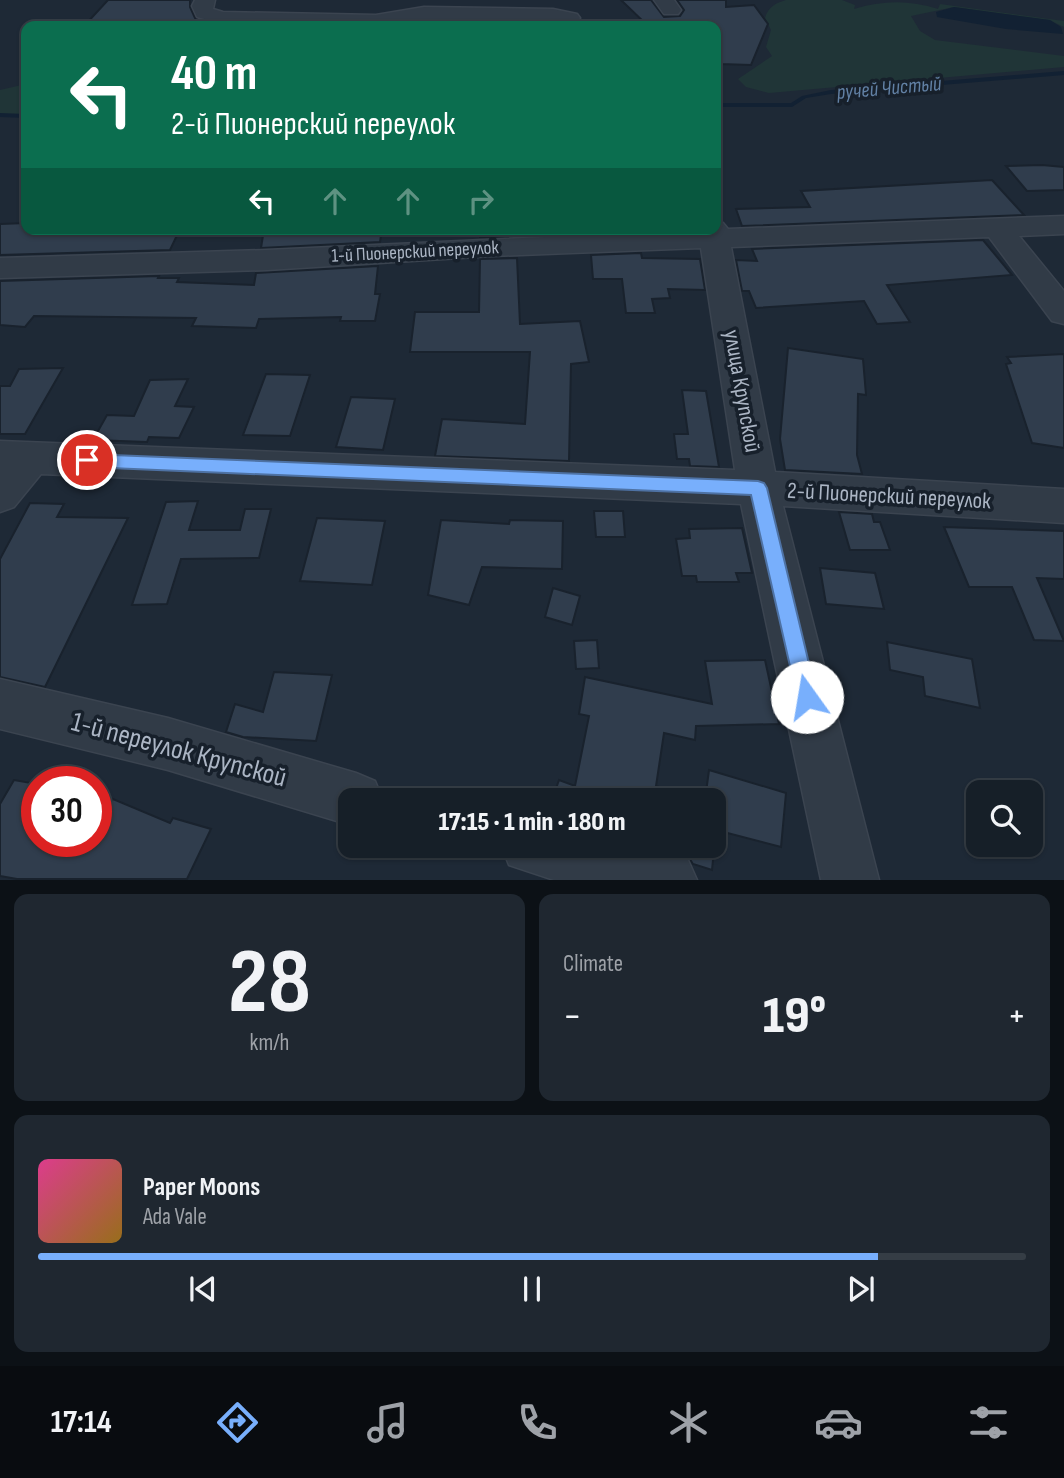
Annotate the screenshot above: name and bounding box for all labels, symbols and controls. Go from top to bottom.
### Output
text: 40 m [171,45,257,104]
icon: left [56,49,147,140]
water label: ручей Чистый [835,71,943,105]
text: 2-й Пионерский переулок [171,105,455,144]
icon: left [243,182,281,220]
icon: ahead [316,182,354,220]
icon: ahead [389,182,427,220]
icon: right [462,182,500,220]
street label: 1-й Пионерский переулок [331,236,500,268]
street label: улица Крупской [717,328,767,454]
pin [57,430,117,490]
icon: arrive [68,441,106,479]
street label: 2-й Пионерский переулок [786,477,992,515]
position arrow [770,660,844,734]
street label: 1-й переулок Крупской [68,705,290,795]
speed limit sign: 30 [21,766,112,857]
map controls [966,780,1043,857]
button: search [966,780,1043,857]
text: 17:15 · 1 min · 180 m [438,807,626,838]
text: 28 [228,929,311,1038]
text: Climate [563,950,623,978]
text: 19° [763,985,826,1048]
text: − [563,994,582,1039]
text: + [1007,994,1026,1039]
text: km/h [250,1029,289,1057]
text: Paper Moons [143,1172,260,1203]
text: Ada Vale [143,1203,207,1231]
icon: previous [184,1270,222,1308]
icon: pause [513,1270,551,1308]
icon: next [842,1270,880,1308]
icon: directions [213,1398,262,1447]
icon: music [363,1398,412,1447]
icon: phone [513,1398,562,1447]
icon: climate [664,1398,713,1447]
icon: car [814,1398,863,1447]
icon: filters [964,1398,1013,1447]
text: 17:14 [51,1403,112,1442]

